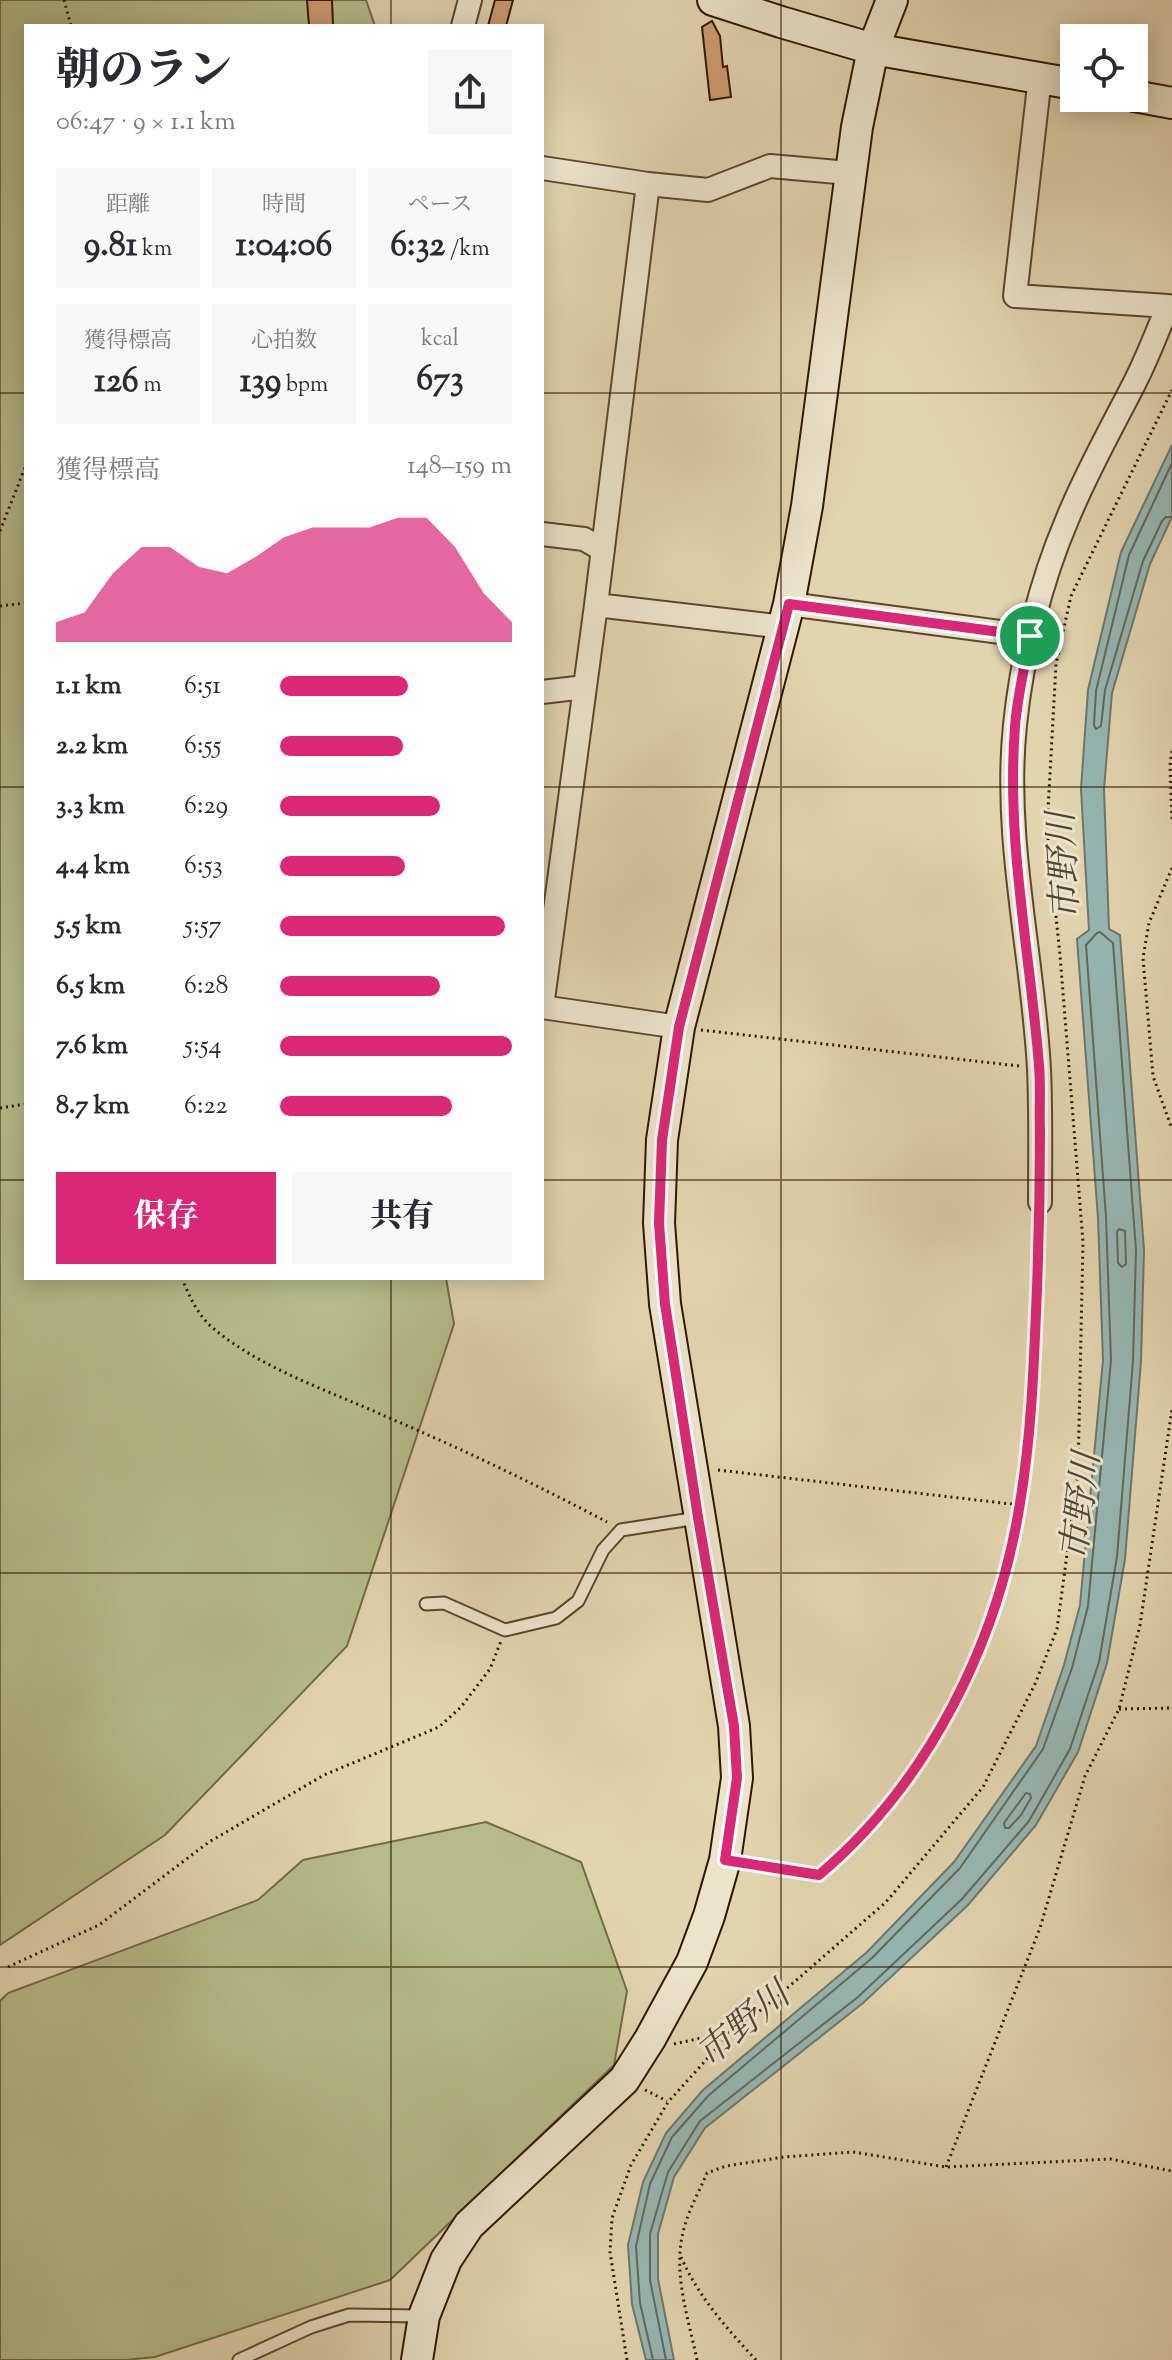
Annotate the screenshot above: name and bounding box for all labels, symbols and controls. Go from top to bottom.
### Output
map controls [1060,24,1148,112]
button: locate [1060,24,1148,112]
text: 朝のラン [56,42,232,105]
button: share [428,50,512,134]
text: 06:47 · 9 × 1.1 km [56,104,236,141]
text: 距離 [106,190,150,222]
text: 時間 [262,190,306,222]
text: ペース [408,190,472,222]
text: 9.81 [84,222,137,271]
text: 1:04:06 [236,222,332,271]
text: 6:32 [390,222,445,271]
text: km [137,234,172,266]
text: /km [445,234,490,266]
text: kcal [421,324,459,356]
text: 獲得標高 [84,326,172,358]
text: 心拍数 [251,326,317,358]
text: 673 [416,356,464,405]
text: 126 [94,358,139,407]
text: 139 [240,358,281,407]
text: m [139,370,162,402]
text: bpm [281,370,328,402]
text: 148–159 m [407,448,512,485]
text: 獲得標高 [56,453,160,490]
pin [996,602,1064,670]
icon: arrive [1008,614,1052,658]
text: 1.1 km [56,668,121,705]
text: 6:51 [184,668,221,705]
text: 2.2 km [56,728,128,765]
text: 6:55 [184,728,221,765]
text: 3.3 km [56,788,125,825]
text: 6:29 [184,788,228,825]
water label: 市野川 [1037,807,1095,921]
text: 4.4 km [56,848,130,885]
text: 6:53 [184,848,223,885]
text: 5.5 km [56,908,122,945]
text: 5:57 [184,908,222,945]
text: 6.5 km [56,968,125,1005]
text: 6:28 [184,968,229,1005]
text: 7.6 km [56,1028,128,1065]
text: 5:54 [184,1028,222,1065]
text: 8.7 km [56,1088,130,1125]
text: 6:22 [184,1088,228,1125]
button: 保存 [56,1172,276,1264]
button: 共有 [292,1172,512,1264]
water label: 市野川 [1051,1446,1116,1563]
water label: 市野川 [686,1969,806,2081]

